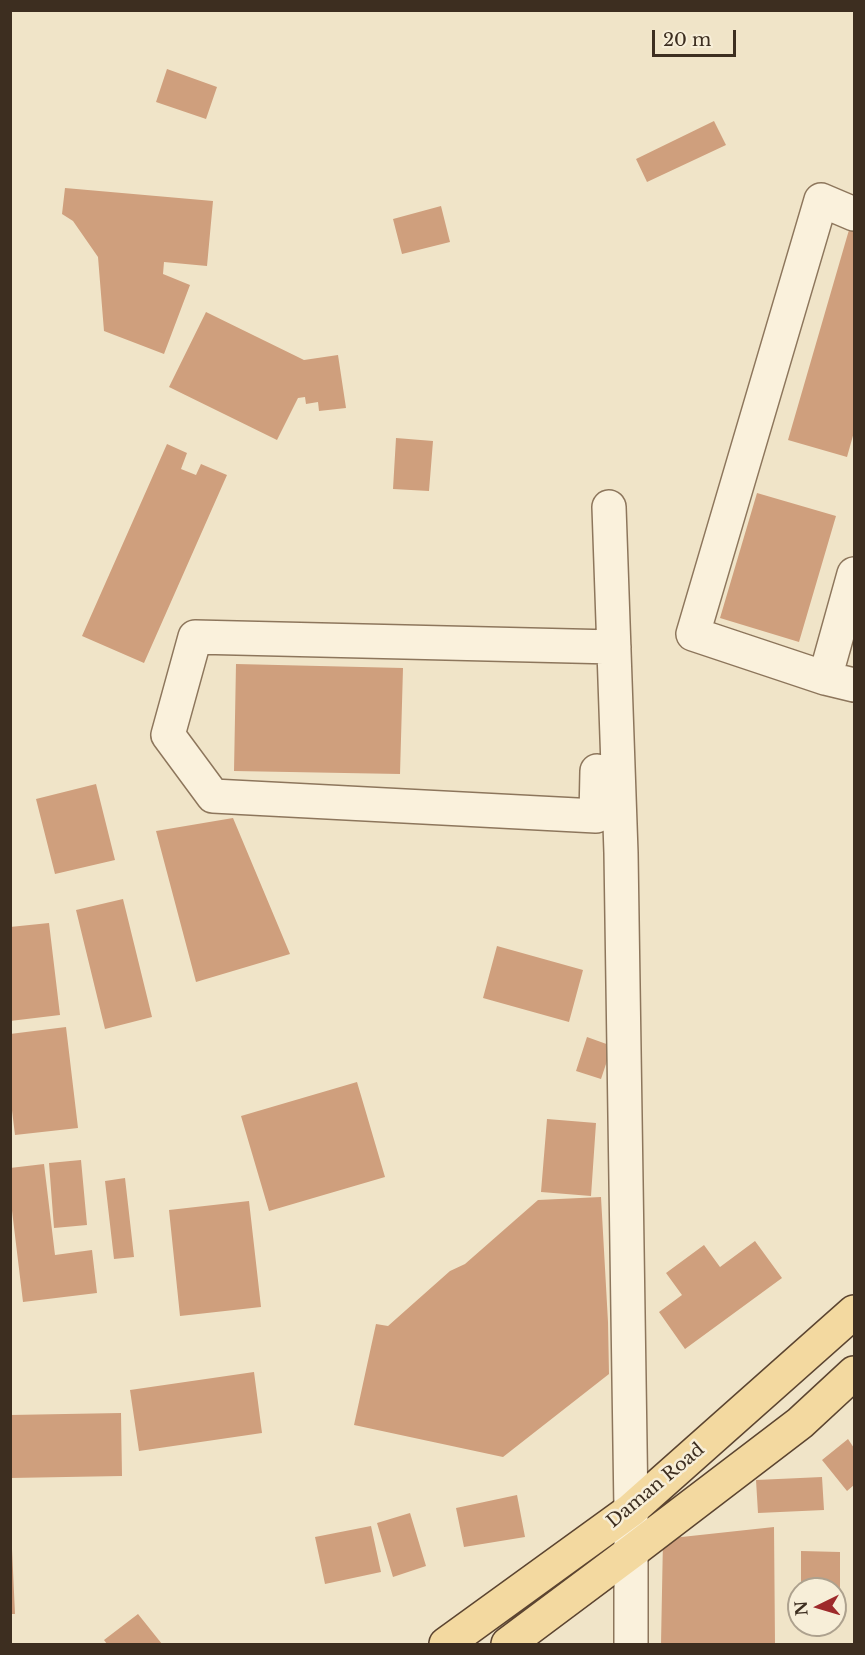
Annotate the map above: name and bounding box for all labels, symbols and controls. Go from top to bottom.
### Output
scale bar [655,18,739,56]
text: 20 m [663,29,711,51]
street label: Daman Road [603,1439,709,1533]
north arrow [787,1577,847,1637]
text: N [790,1600,812,1617]

